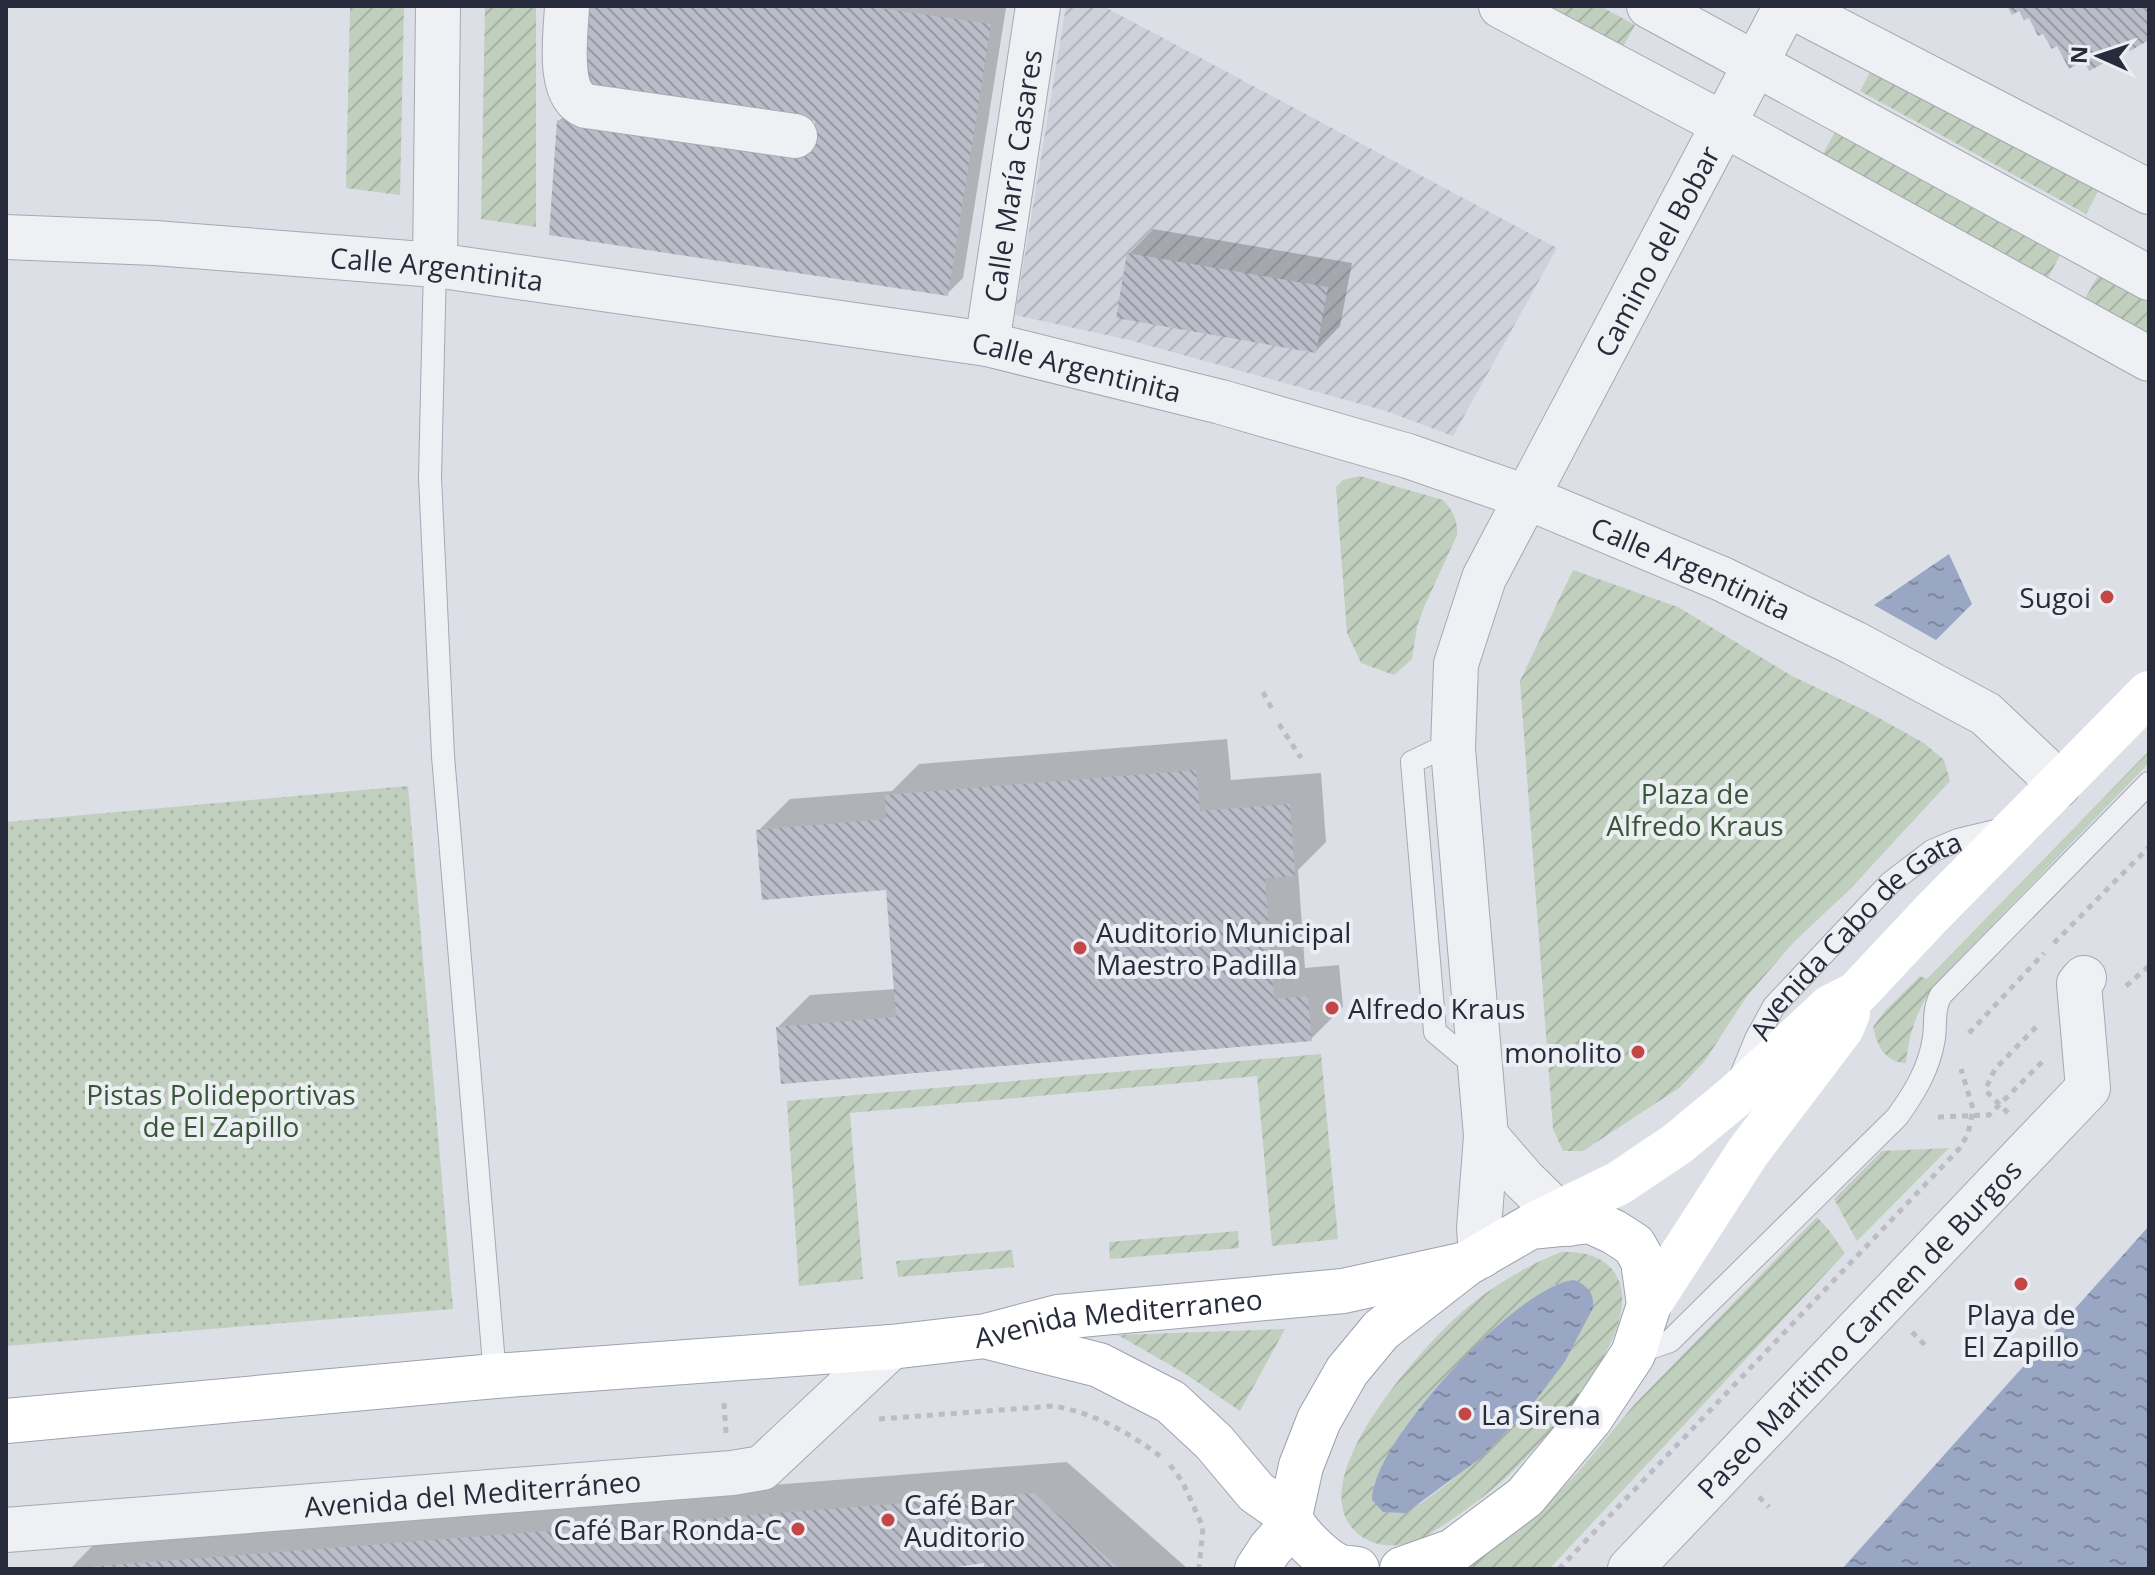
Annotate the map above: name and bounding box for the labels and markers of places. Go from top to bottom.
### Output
place label: Sugoi [2019,578,2091,616]
marker: Sugoi [2098,588,2116,606]
place label: Auditorio Municipal Maestro Padilla [1096,913,1351,983]
marker: Auditorio Municipal Maestro Padilla [1071,939,1089,957]
place label: Alfredo Kraus [1348,989,1525,1027]
marker: Alfredo Kraus [1323,999,1341,1017]
place label: monolito [1504,1033,1622,1071]
marker: monolito [1629,1043,1647,1061]
marker: Playa de El Zapillo [2012,1275,2030,1293]
place label: Playa de El Zapillo [1963,1295,2079,1365]
place label: La Sirena [1481,1395,1601,1433]
marker: La Sirena [1456,1405,1474,1423]
place label: Café Bar Auditorio [904,1485,1025,1555]
place label: Café Bar Ronda-C [553,1510,782,1548]
marker: Café Bar Auditorio [879,1511,897,1529]
marker: Café Bar Ronda-C [789,1520,807,1538]

